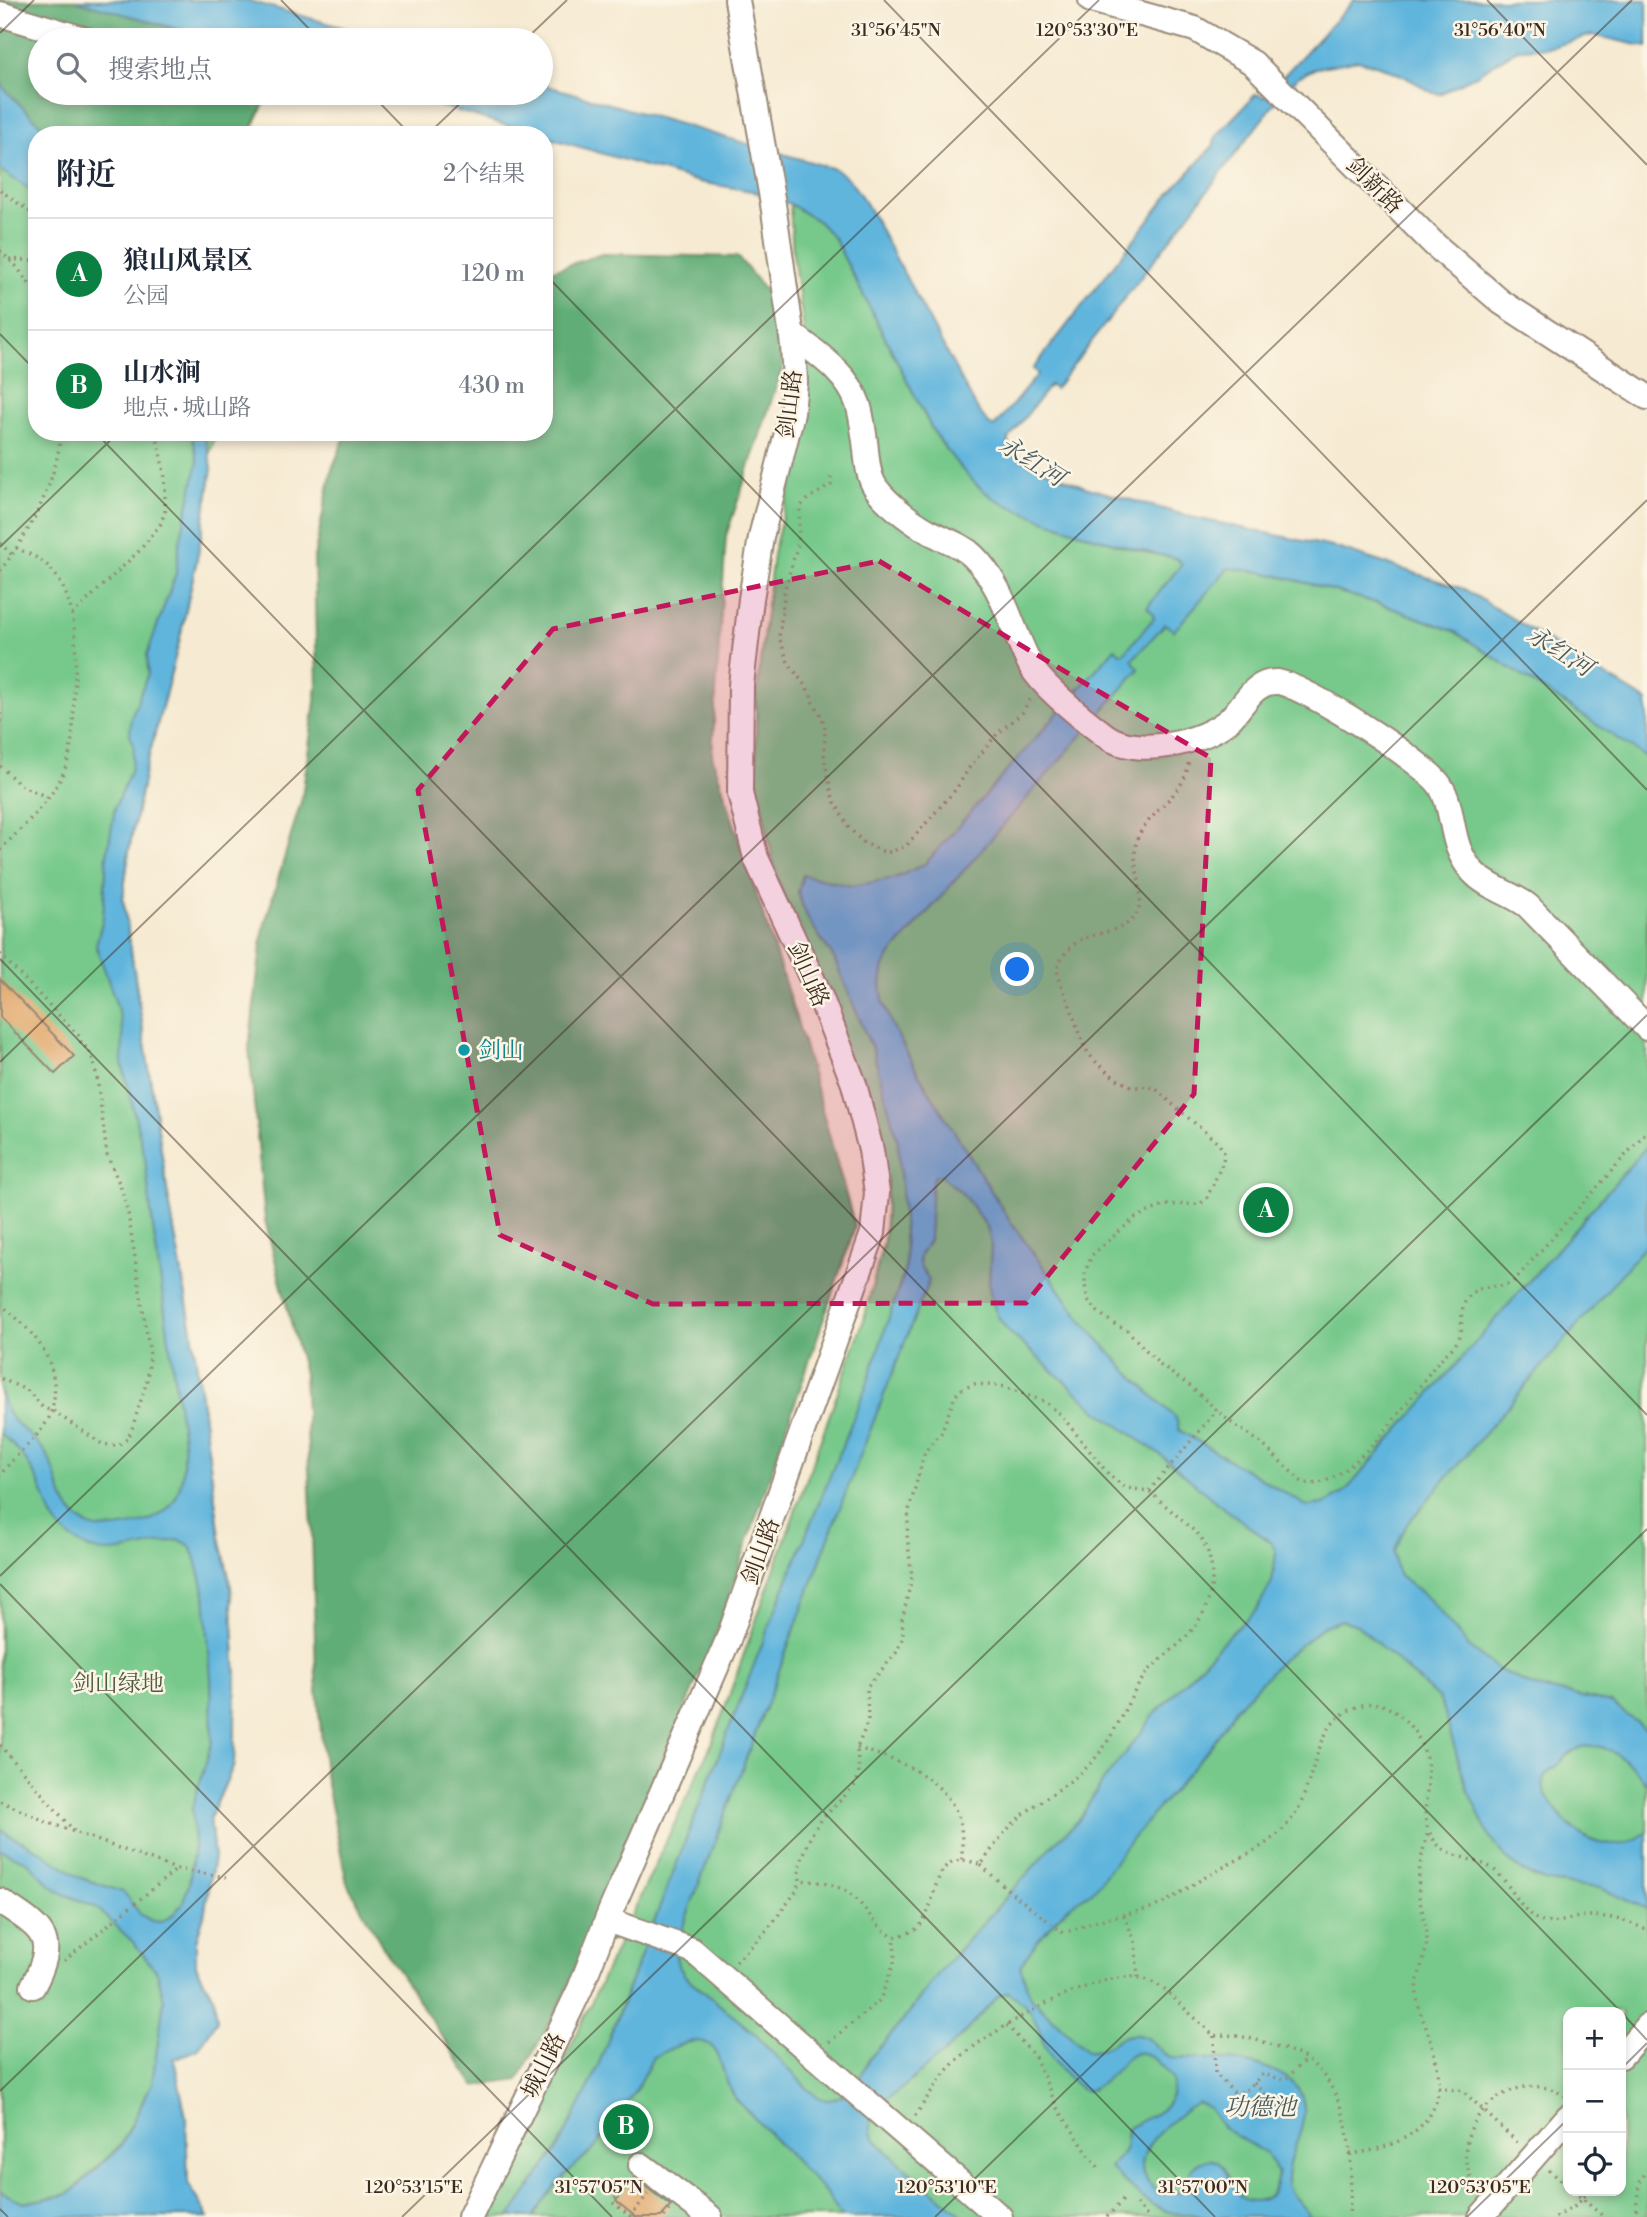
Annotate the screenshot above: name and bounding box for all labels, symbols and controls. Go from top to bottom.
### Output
text: 31°56'45"N [851,19,941,42]
text: 120°53'30"E [1036,19,1138,42]
text: 31°56'40"N [1454,19,1547,42]
search box [28,28,553,105]
icon: search [52,48,90,86]
text: 搜索地点 [108,54,212,86]
street label: 剑新路 [1340,151,1409,220]
text: 附近 [56,156,116,194]
text: 2个结果 [443,160,525,188]
text: 狼山风景区 [123,245,253,277]
text: A [71,260,87,288]
text: 120 m [461,260,525,288]
text: 公园 [123,282,169,310]
text: 山水涧 [123,357,201,389]
street label: 剑山路 [772,368,808,440]
text: B [70,372,88,400]
text: 430 m [458,372,525,400]
text: 地点 · 城山路 [123,394,251,422]
water label: 永红河 [993,430,1073,496]
water label: 永红河 [1521,620,1601,686]
street label: 剑山路 [781,937,835,1012]
your location [1000,952,1034,986]
place label: 剑山 [478,1037,524,1065]
marker: 剑山 [456,1042,472,1058]
pin: A [1243,1184,1289,1236]
street label: 剑山路 [736,1514,786,1589]
park label: 剑山绿地 [72,1670,164,1698]
map controls [1563,2007,1626,2196]
button: + [1563,2007,1626,2070]
street label: 城山路 [516,2028,572,2103]
button: − [1563,2070,1626,2133]
water label: 功德池 [1224,2093,1299,2123]
pin: B [603,2101,649,2153]
button: locate [1563,2133,1626,2196]
text: 120°53'15"E [365,2176,463,2199]
text: 31°57'05"N [555,2176,644,2199]
text: 120°53'10"E [897,2176,997,2199]
text: 31°57'00"N [1158,2176,1249,2199]
text: 120°53'05"E [1429,2176,1531,2199]

